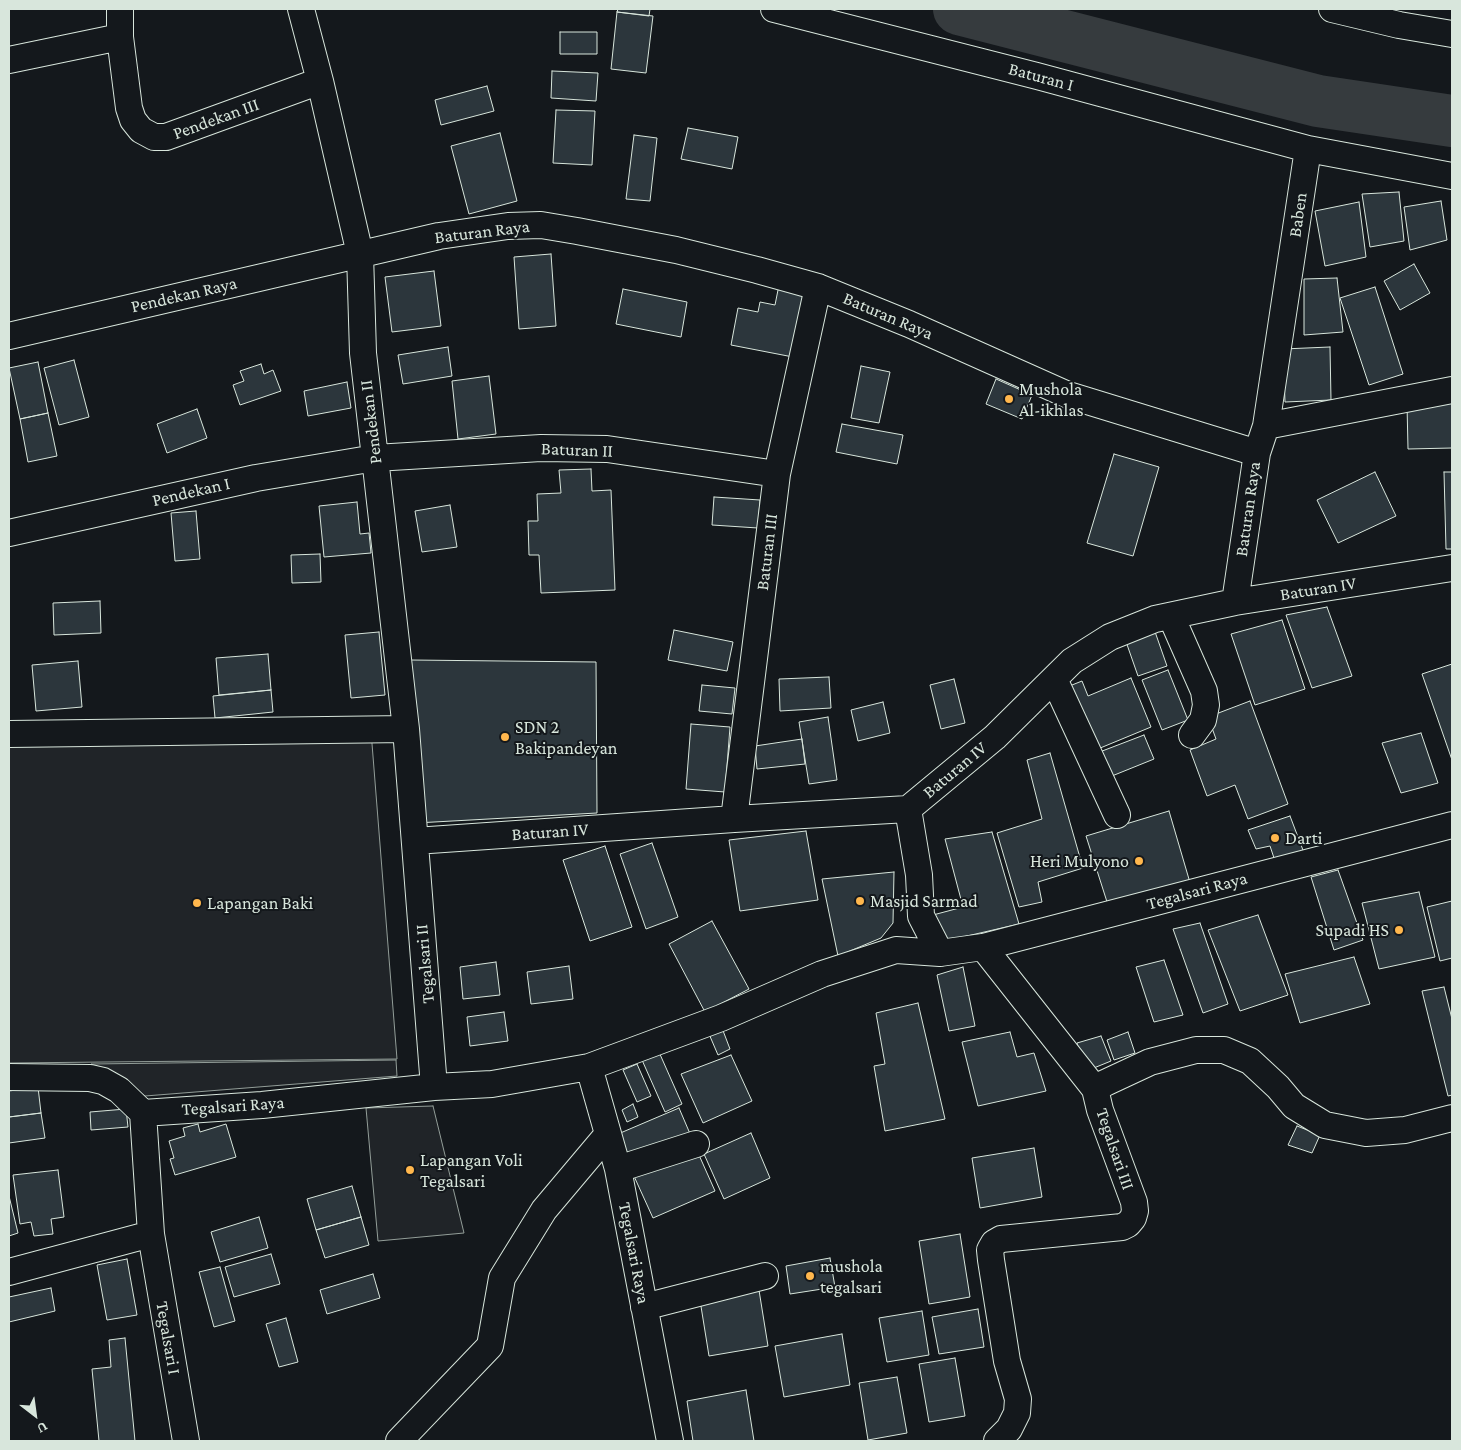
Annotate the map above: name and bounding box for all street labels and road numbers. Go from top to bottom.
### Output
street label: Baturan I [1006,58,1076,96]
street label: Pendekan III [170,93,262,145]
street label: Baben [1284,191,1312,239]
street label: Baturan Raya [433,215,531,249]
street label: Pendekan Raya [129,272,239,318]
street label: Baturan Raya [840,287,936,345]
street label: Pendekan II [355,379,387,465]
street label: Baturan II [541,438,613,462]
street label: Baturan Raya [1231,460,1265,558]
street label: Pendekan I [150,473,232,511]
street label: Baturan III [752,512,782,592]
street label: Baturan IV [1278,572,1358,606]
street label: Baturan IV [919,737,991,803]
street label: Baturan IV [511,819,589,845]
street label: Tegalsari Raya [1144,867,1250,915]
street label: Tegalsari II [411,923,439,1005]
street label: Tegalsari Raya [181,1092,285,1120]
street label: Tegalsari III [1091,1105,1139,1193]
street label: Tegalsari Raya [614,1200,654,1306]
street label: Tegalsari I [151,1300,185,1376]

